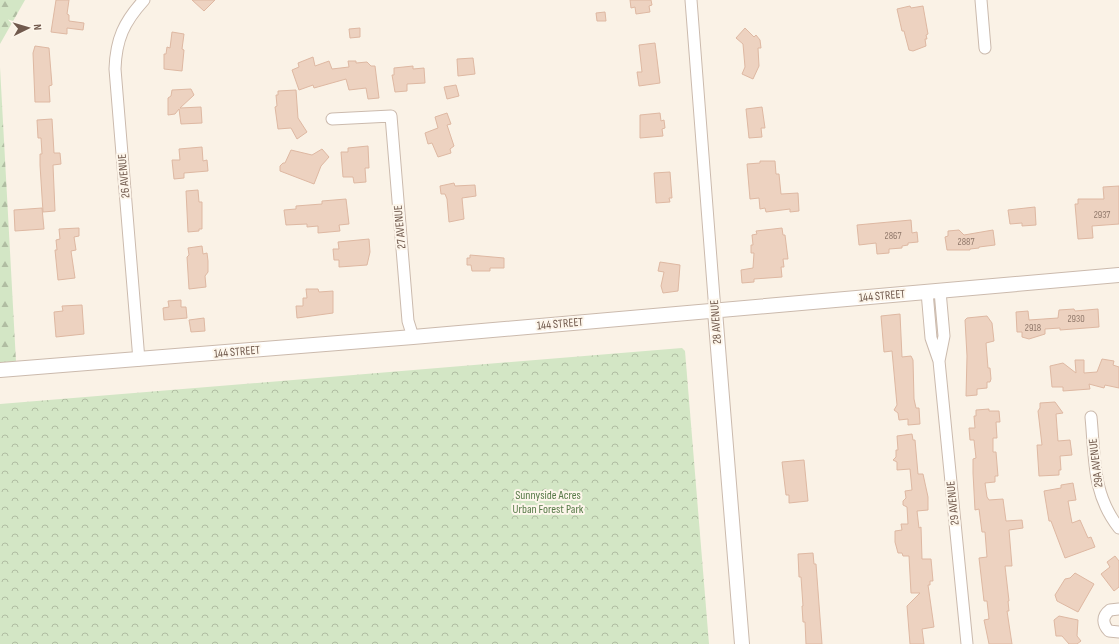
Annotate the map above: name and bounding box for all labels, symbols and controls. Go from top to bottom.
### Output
north arrow [8,8,48,48]
text: N [31,24,44,31]
street label: 26 AVENUE [115,153,133,199]
street label: 27 AVENUE [391,204,409,249]
house number: 2937 [1094,209,1110,221]
house number: 2867 [885,230,901,242]
house number: 2887 [958,236,974,248]
street label: 144 STREET [858,286,906,305]
street label: 28 AVENUE [707,299,725,345]
house number: 2930 [1067,313,1085,325]
street label: 144 STREET [536,314,584,333]
house number: 2918 [1025,322,1041,334]
street label: 144 STREET [213,342,261,361]
street label: 29A AVENUE [1086,438,1106,488]
street label: 29 AVENUE [943,480,963,526]
park label: Sunnyside Acres Urban Forest Park [513,488,584,517]

